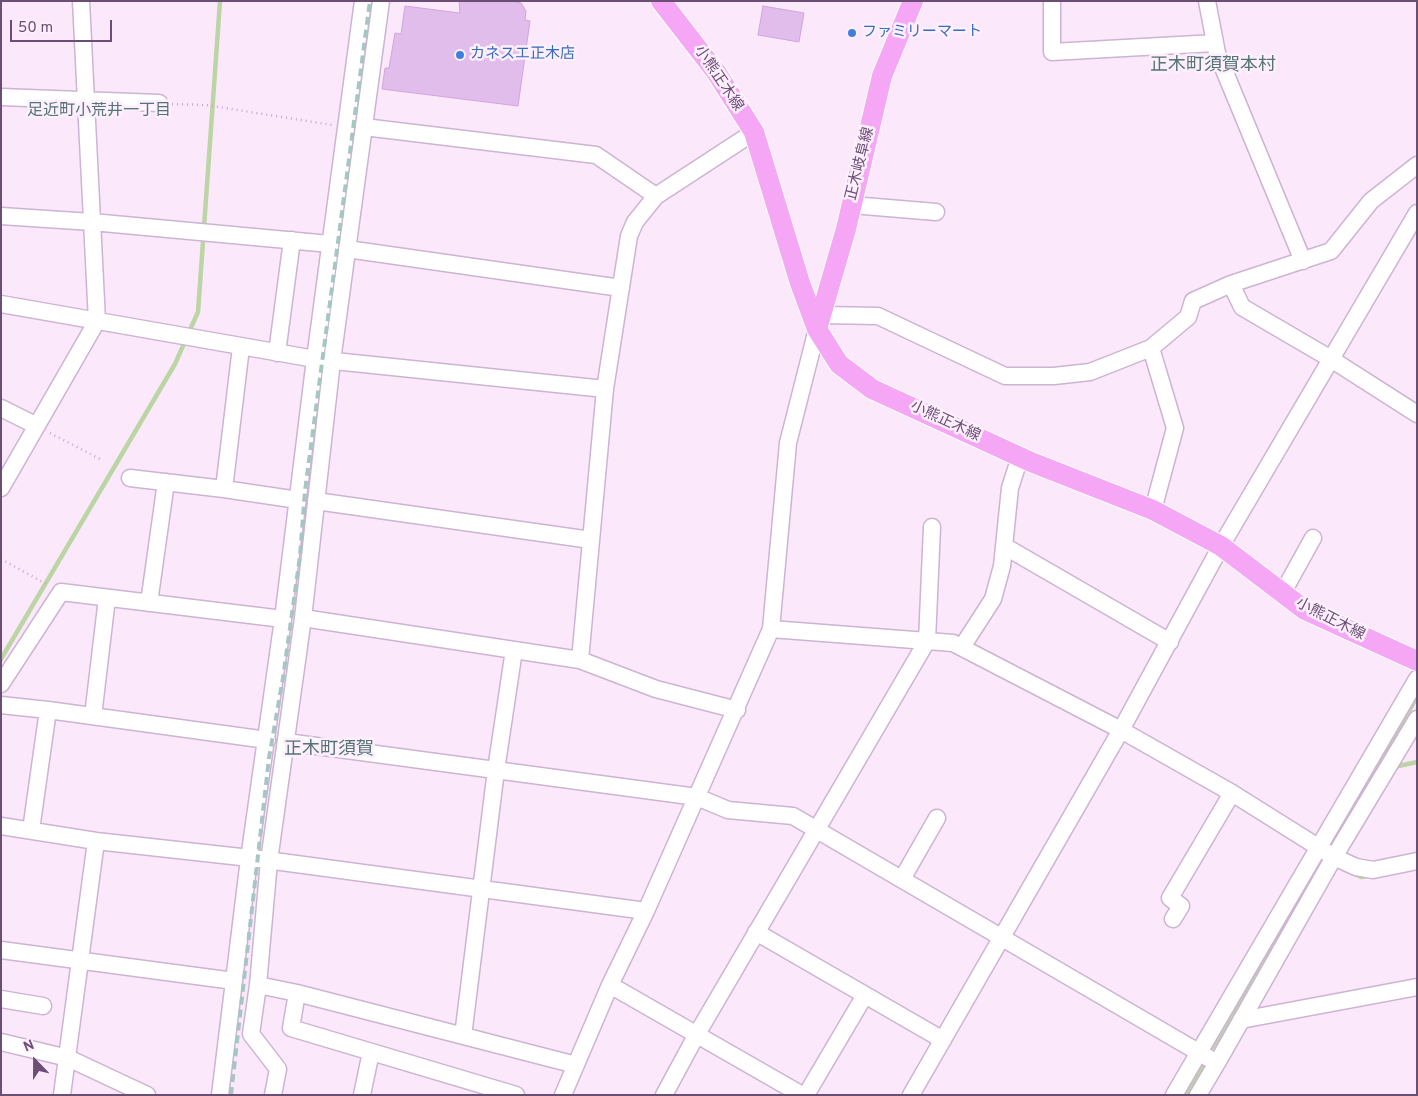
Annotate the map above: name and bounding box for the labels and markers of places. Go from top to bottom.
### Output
place label: ファミリーマート [862,24,982,42]
marker: ファミリーマート [846,27,858,39]
place label: カネスエ正木店 [470,46,575,64]
marker: カネスエ正木店 [454,49,466,61]

